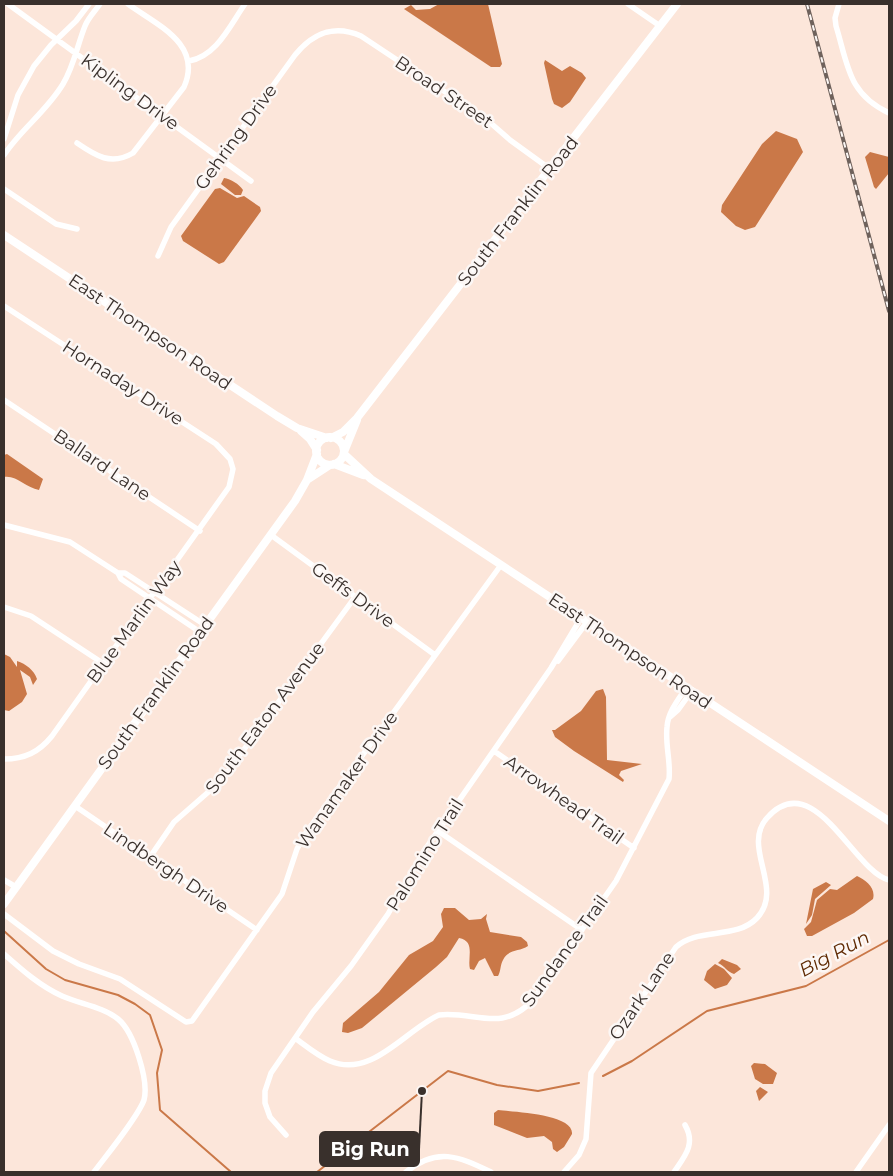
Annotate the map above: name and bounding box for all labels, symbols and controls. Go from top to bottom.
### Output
street label: Kipling Drive [77,49,183,135]
street label: Broad Street [391,51,497,133]
street label: Gehring Drive [190,80,282,194]
street label: South Franklin Road [453,132,583,290]
street label: East Thompson Road [64,269,236,395]
street label: Hornaday Drive [58,336,188,430]
street label: Ballard Lane [49,424,155,506]
street label: Blue Marlin Way [82,556,186,688]
street label: Geffs Drive [307,557,399,633]
street label: East Thompson Road [544,588,716,714]
street label: South Franklin Road [93,612,219,774]
street label: South Eaton Avenue [201,638,329,798]
street label: Wanamaker Drive [291,707,403,853]
street label: Arrowhead Trail [500,751,628,849]
street label: Palomino Trail [382,795,468,915]
street label: Lindbergh Drive [99,818,233,918]
street label: Sundance Trail [517,891,613,1011]
water label: Big Run [795,925,874,982]
street label: Ozark Lane [604,948,680,1044]
callout: Big Run [320,1132,419,1166]
text: Big Run [330,1138,410,1161]

